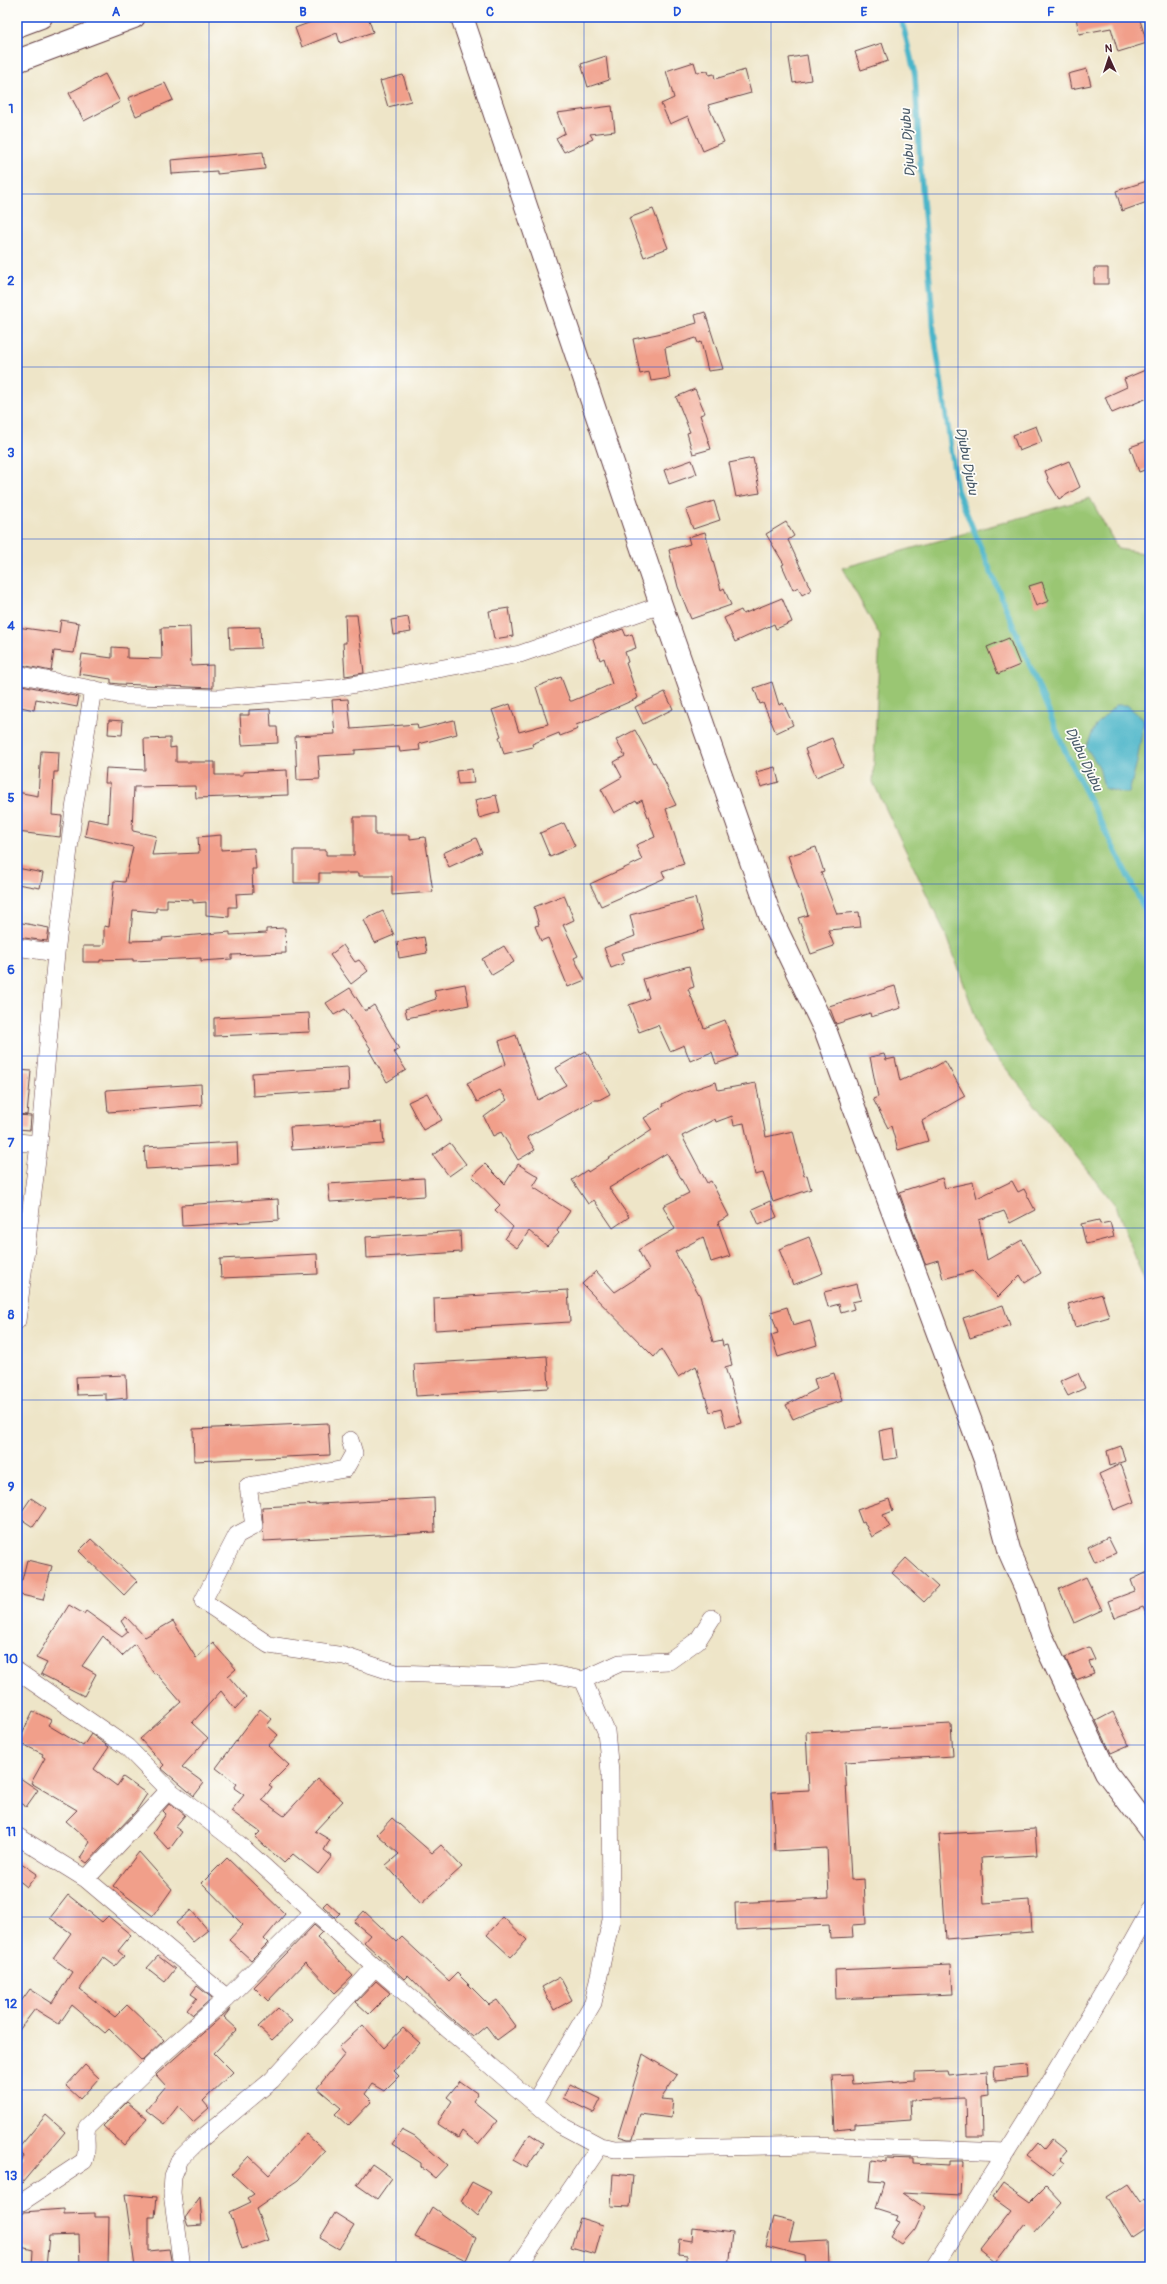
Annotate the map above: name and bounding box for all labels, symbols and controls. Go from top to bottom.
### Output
text: A [112,4,121,20]
text: B [299,4,307,20]
text: C [486,4,494,20]
text: D [673,4,681,20]
text: E [861,4,868,20]
text: F [1047,4,1055,20]
north arrow [1089,38,1129,78]
text: N [1104,42,1113,55]
text: 1 [8,101,14,117]
water label: Djubu Djubu [897,107,919,178]
text: 2 [7,273,15,289]
water label: Djubu Djubu [952,426,982,497]
text: 3 [7,445,15,461]
text: 4 [7,618,15,634]
water label: Djubu Djubu [1062,724,1107,794]
text: 5 [7,790,15,806]
text: 6 [7,962,15,978]
text: 7 [8,1135,15,1151]
text: 8 [8,1307,15,1323]
text: 9 [8,1479,15,1495]
text: 10 [4,1651,18,1667]
text: 11 [6,1824,16,1840]
text: 12 [5,1996,17,2012]
text: 13 [5,2168,17,2184]

